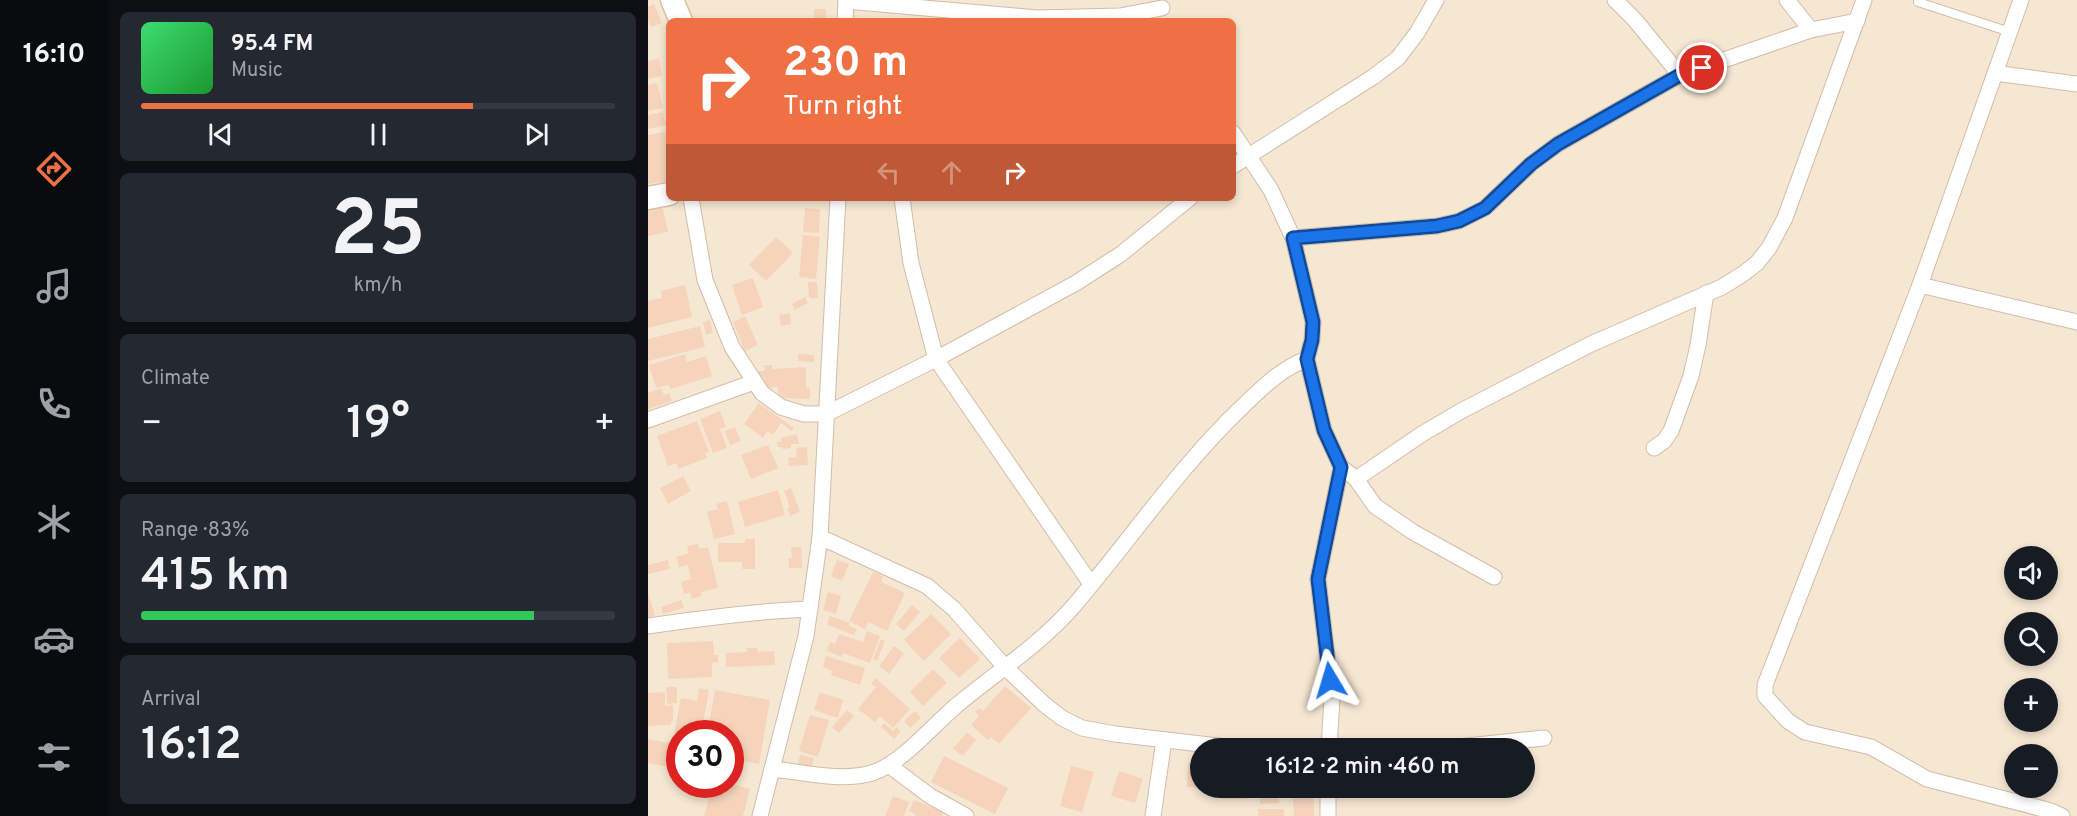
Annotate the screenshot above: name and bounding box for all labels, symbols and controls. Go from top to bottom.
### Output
text: 95.4 FM [231,31,313,58]
text: 16:10 [23,38,85,72]
text: 230 m [783,38,908,91]
icon: right [684,42,762,120]
pin [1676,42,1727,93]
icon: arrive [1685,51,1718,84]
text: Music [231,58,283,84]
text: Turn right [783,90,902,124]
icon: previous [204,118,237,151]
icon: pause [362,118,395,151]
icon: next [520,118,553,151]
icon: directions [33,148,75,190]
icon: left [872,156,905,189]
icon: ahead [935,156,968,189]
icon: right [998,156,1031,189]
text: 25 [330,184,426,283]
icon: music [33,265,75,307]
text: km/h [354,273,402,299]
text: Climate [141,366,210,392]
icon: phone [33,383,75,425]
text: 19° [346,397,410,454]
text: − [141,404,162,446]
text: + [594,404,615,446]
icon: climate [33,501,75,543]
text: Range · 83% [141,518,249,544]
map controls [2004,546,2058,798]
button: sound [2004,546,2058,600]
text: 415 km [141,549,290,606]
button: search [2004,612,2058,666]
icon: car [33,618,75,660]
position arrow [1298,648,1362,712]
button: + [2004,678,2058,732]
text: Arrival [141,687,201,713]
text: 16:12 [141,718,242,775]
speed limit sign: 30 [666,720,744,798]
icon: filters [33,736,75,778]
button: − [2004,744,2058,798]
text: 16:12 · 2 min · 460 m [1266,754,1459,781]

